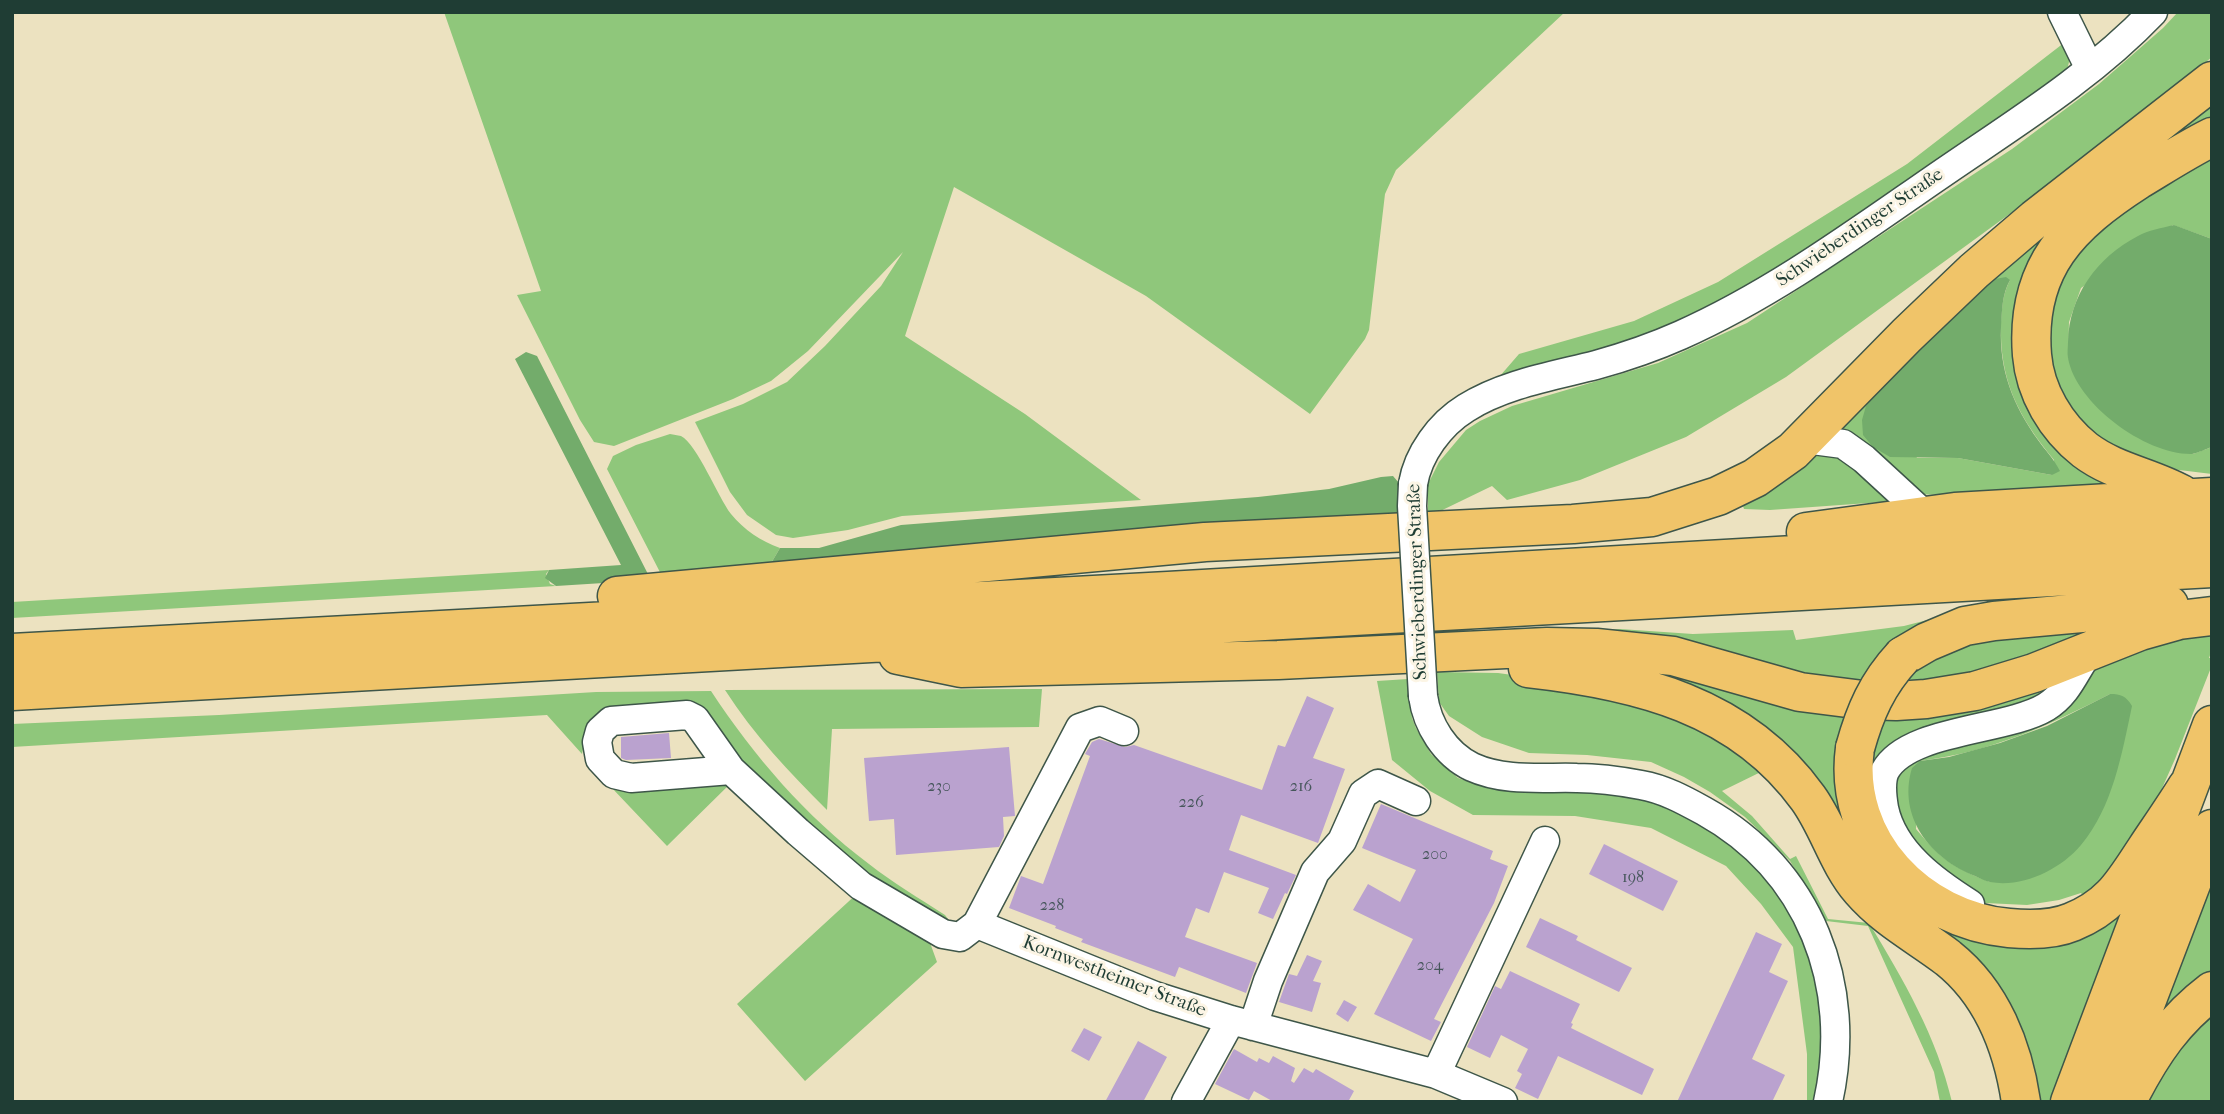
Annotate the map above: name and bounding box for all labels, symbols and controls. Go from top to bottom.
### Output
street label: Schwieberdinger Straße [1772,164,1948,292]
street label: Schwieberdinger Straße [1403,483,1433,681]
house number: 230 [927,777,951,797]
house number: 216 [1290,777,1312,797]
house number: 226 [1178,793,1204,813]
house number: 200 [1422,845,1448,865]
house number: 198 [1622,868,1644,888]
house number: 228 [1040,896,1064,916]
street label: Kornwestheimer Straße [1019,931,1209,1023]
house number: 204 [1417,956,1443,976]

